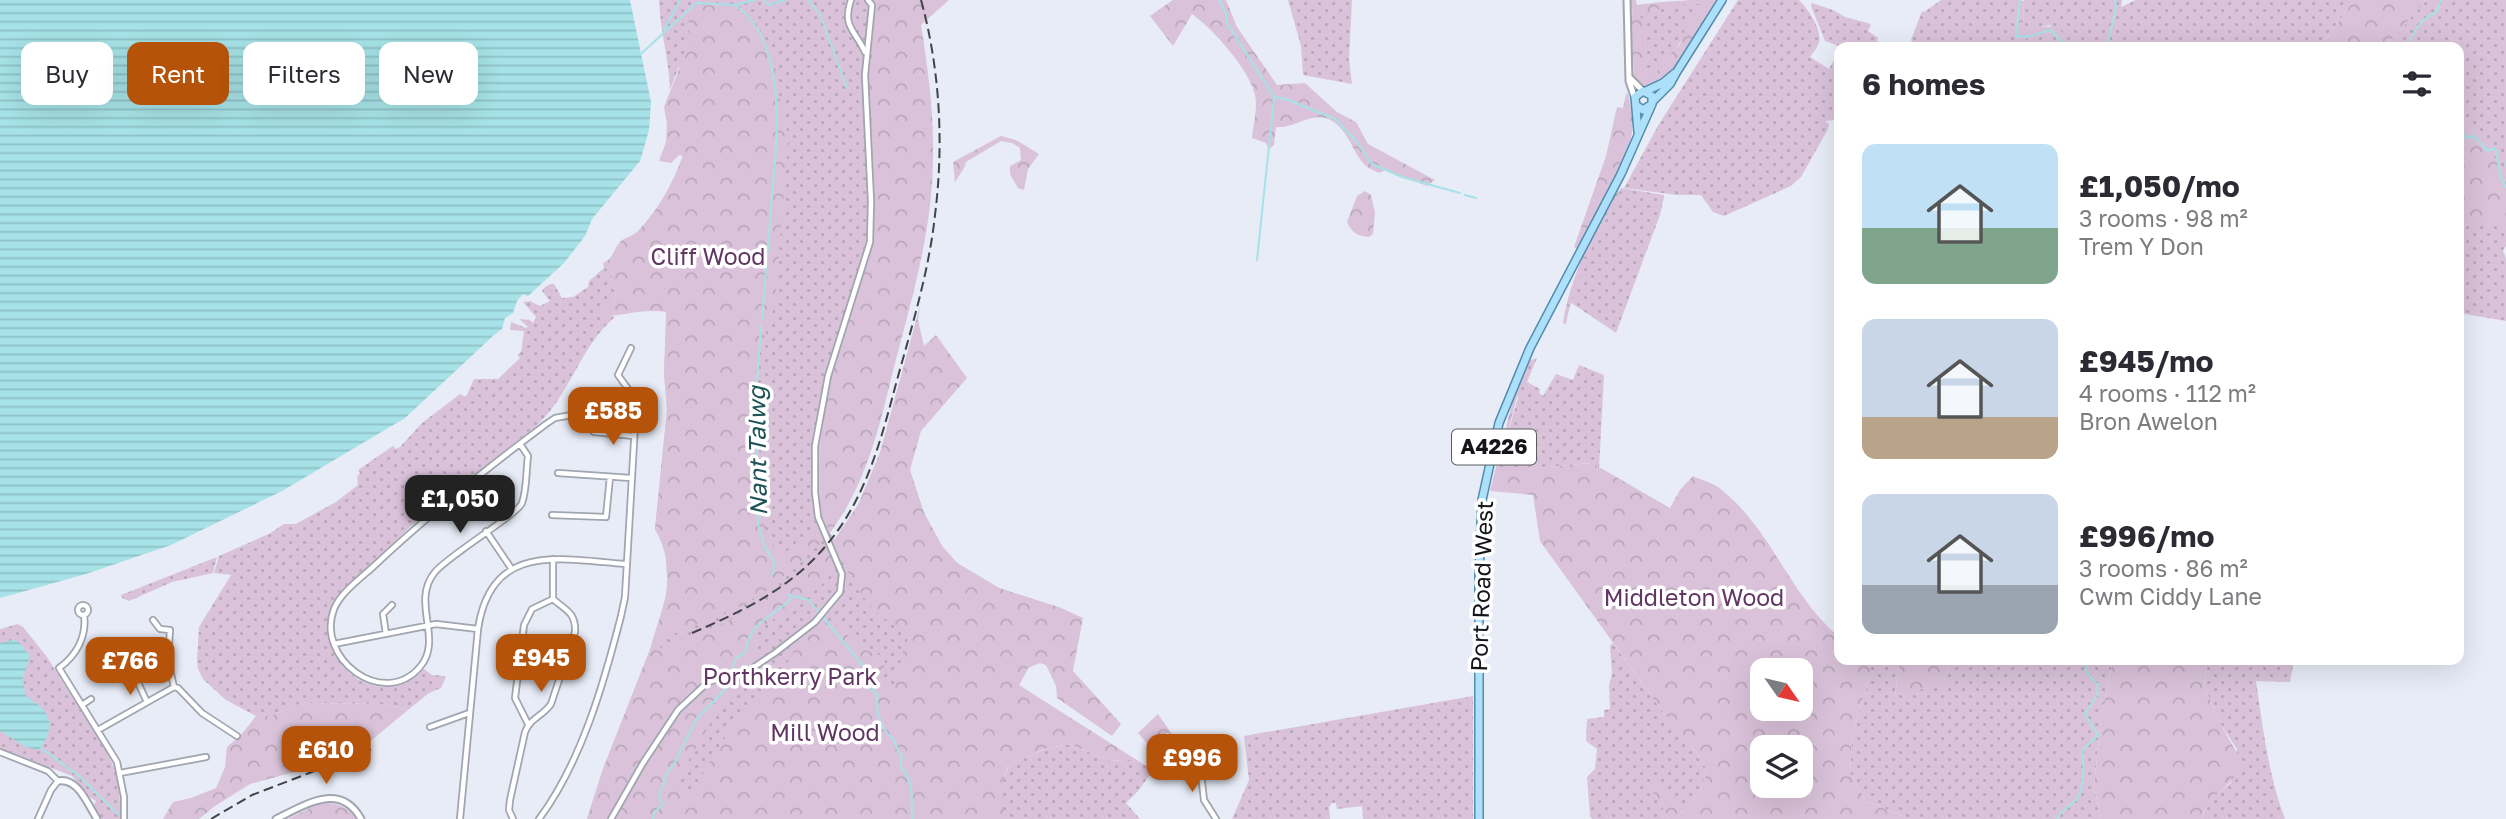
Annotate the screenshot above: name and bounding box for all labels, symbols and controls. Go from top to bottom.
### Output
chip: Buy [21,42,113,105]
chip: Rent [127,42,229,105]
chip: Filters [243,42,365,105]
chip: New [379,42,478,105]
icon: filters [2398,65,2436,103]
text: 6 homes [1862,66,1985,102]
text: £1,050/mo [2079,168,2240,204]
icon: home [1918,172,2002,256]
text: 3 rooms · 98 m² [2079,204,2248,232]
text: Trem Y Don [2079,232,2204,260]
park label: Cliff Wood [651,242,765,270]
text: £945/mo [2079,343,2214,379]
icon: home [1918,347,2002,431]
text: 4 rooms · 112 m² [2079,379,2256,407]
water label: Nant Talwg [741,384,773,516]
pin: £585 [572,388,654,447]
text: £585 [584,396,642,424]
text: Bron Awelon [2079,407,2218,435]
road number: A4226 [1452,430,1536,464]
pin: £1,050 [403,476,517,535]
text: £1,050 [421,484,499,512]
street label: Port Road West [1464,500,1498,672]
text: £996/mo [2079,518,2215,554]
icon: home [1918,522,2002,606]
text: 3 rooms · 86 m² [2079,554,2248,582]
text: Cwm Ciddy Lane [2079,582,2262,610]
park label: Middleton Wood [1604,583,1784,611]
pin: £945 [500,634,582,694]
pin: £766 [89,638,171,697]
text: £945 [512,643,570,671]
text: £766 [102,646,158,674]
north arrow [1750,658,1813,721]
map controls [1750,658,1813,798]
park label: Porthkerry Park [703,662,877,690]
park label: Mill Wood [770,718,880,746]
pin: £610 [285,726,367,786]
pin: £996 [1151,734,1233,794]
text: £610 [298,735,354,763]
button: layers [1750,735,1813,798]
text: £996 [1163,743,1222,771]

